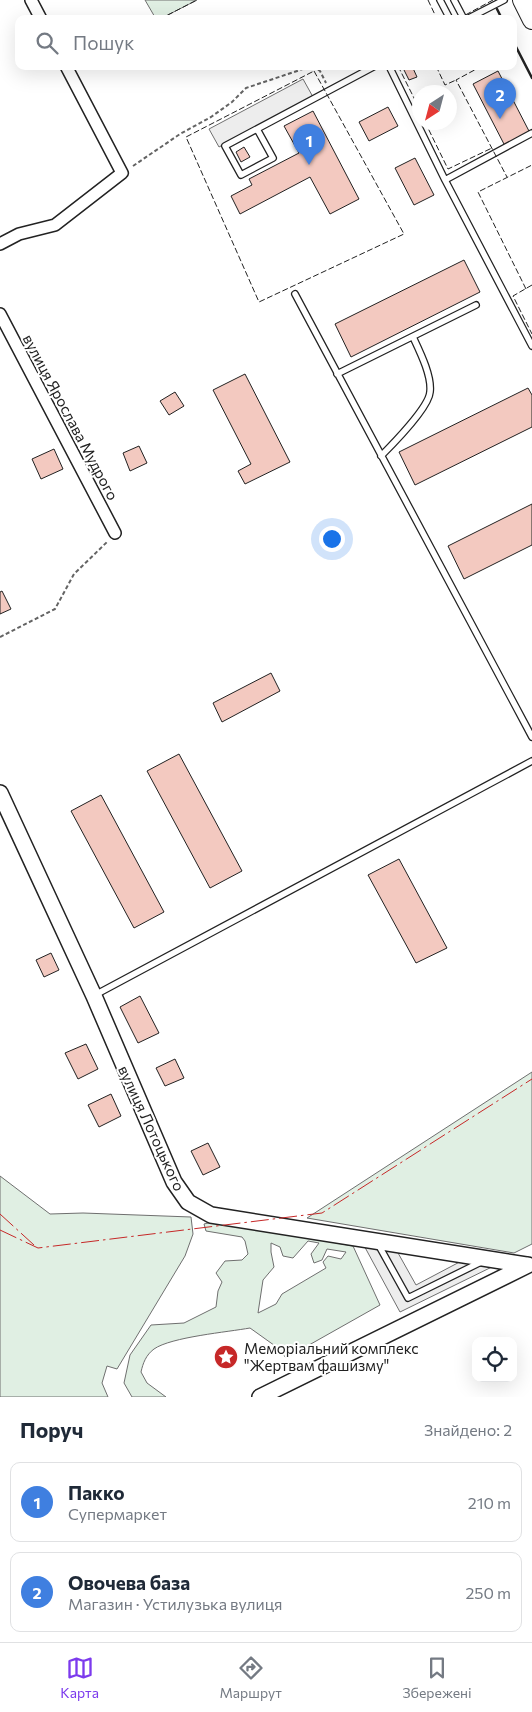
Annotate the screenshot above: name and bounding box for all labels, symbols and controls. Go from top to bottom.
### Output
search box [15,15,517,70]
icon: search [33,29,61,57]
text: Пошук [73,31,134,54]
pin: 2 [484,78,516,119]
north arrow [412,85,457,130]
pin: 1 [293,124,325,165]
street label: вулиця Ярослава Мудрого [20,331,122,503]
your location [319,526,345,552]
street label: вулиця Лотоцького [115,1062,189,1194]
map controls [472,1337,517,1382]
button: locate [472,1337,517,1382]
place label: Меморіальний комплекс "Жертвам фашизму" [244,1339,419,1374]
place icon: Меморіальний комплекс "Жертвам фашизму" [213,1344,239,1370]
text: Поруч [20,1417,83,1442]
text: Знайдено: 2 [424,1420,512,1439]
text: Пакко [68,1481,125,1504]
text: 1 [33,1493,41,1512]
text: 210 m [468,1493,511,1512]
text: Супермаркет [68,1504,167,1523]
text: Овочева база [68,1571,190,1594]
text: 2 [32,1583,42,1602]
text: 250 m [465,1583,511,1602]
text: Магазин · Устилузька вулиця [68,1594,282,1613]
tab: Карта [60,1654,99,1701]
tab: Маршрут [220,1654,282,1701]
tab: Збережені [402,1654,472,1701]

